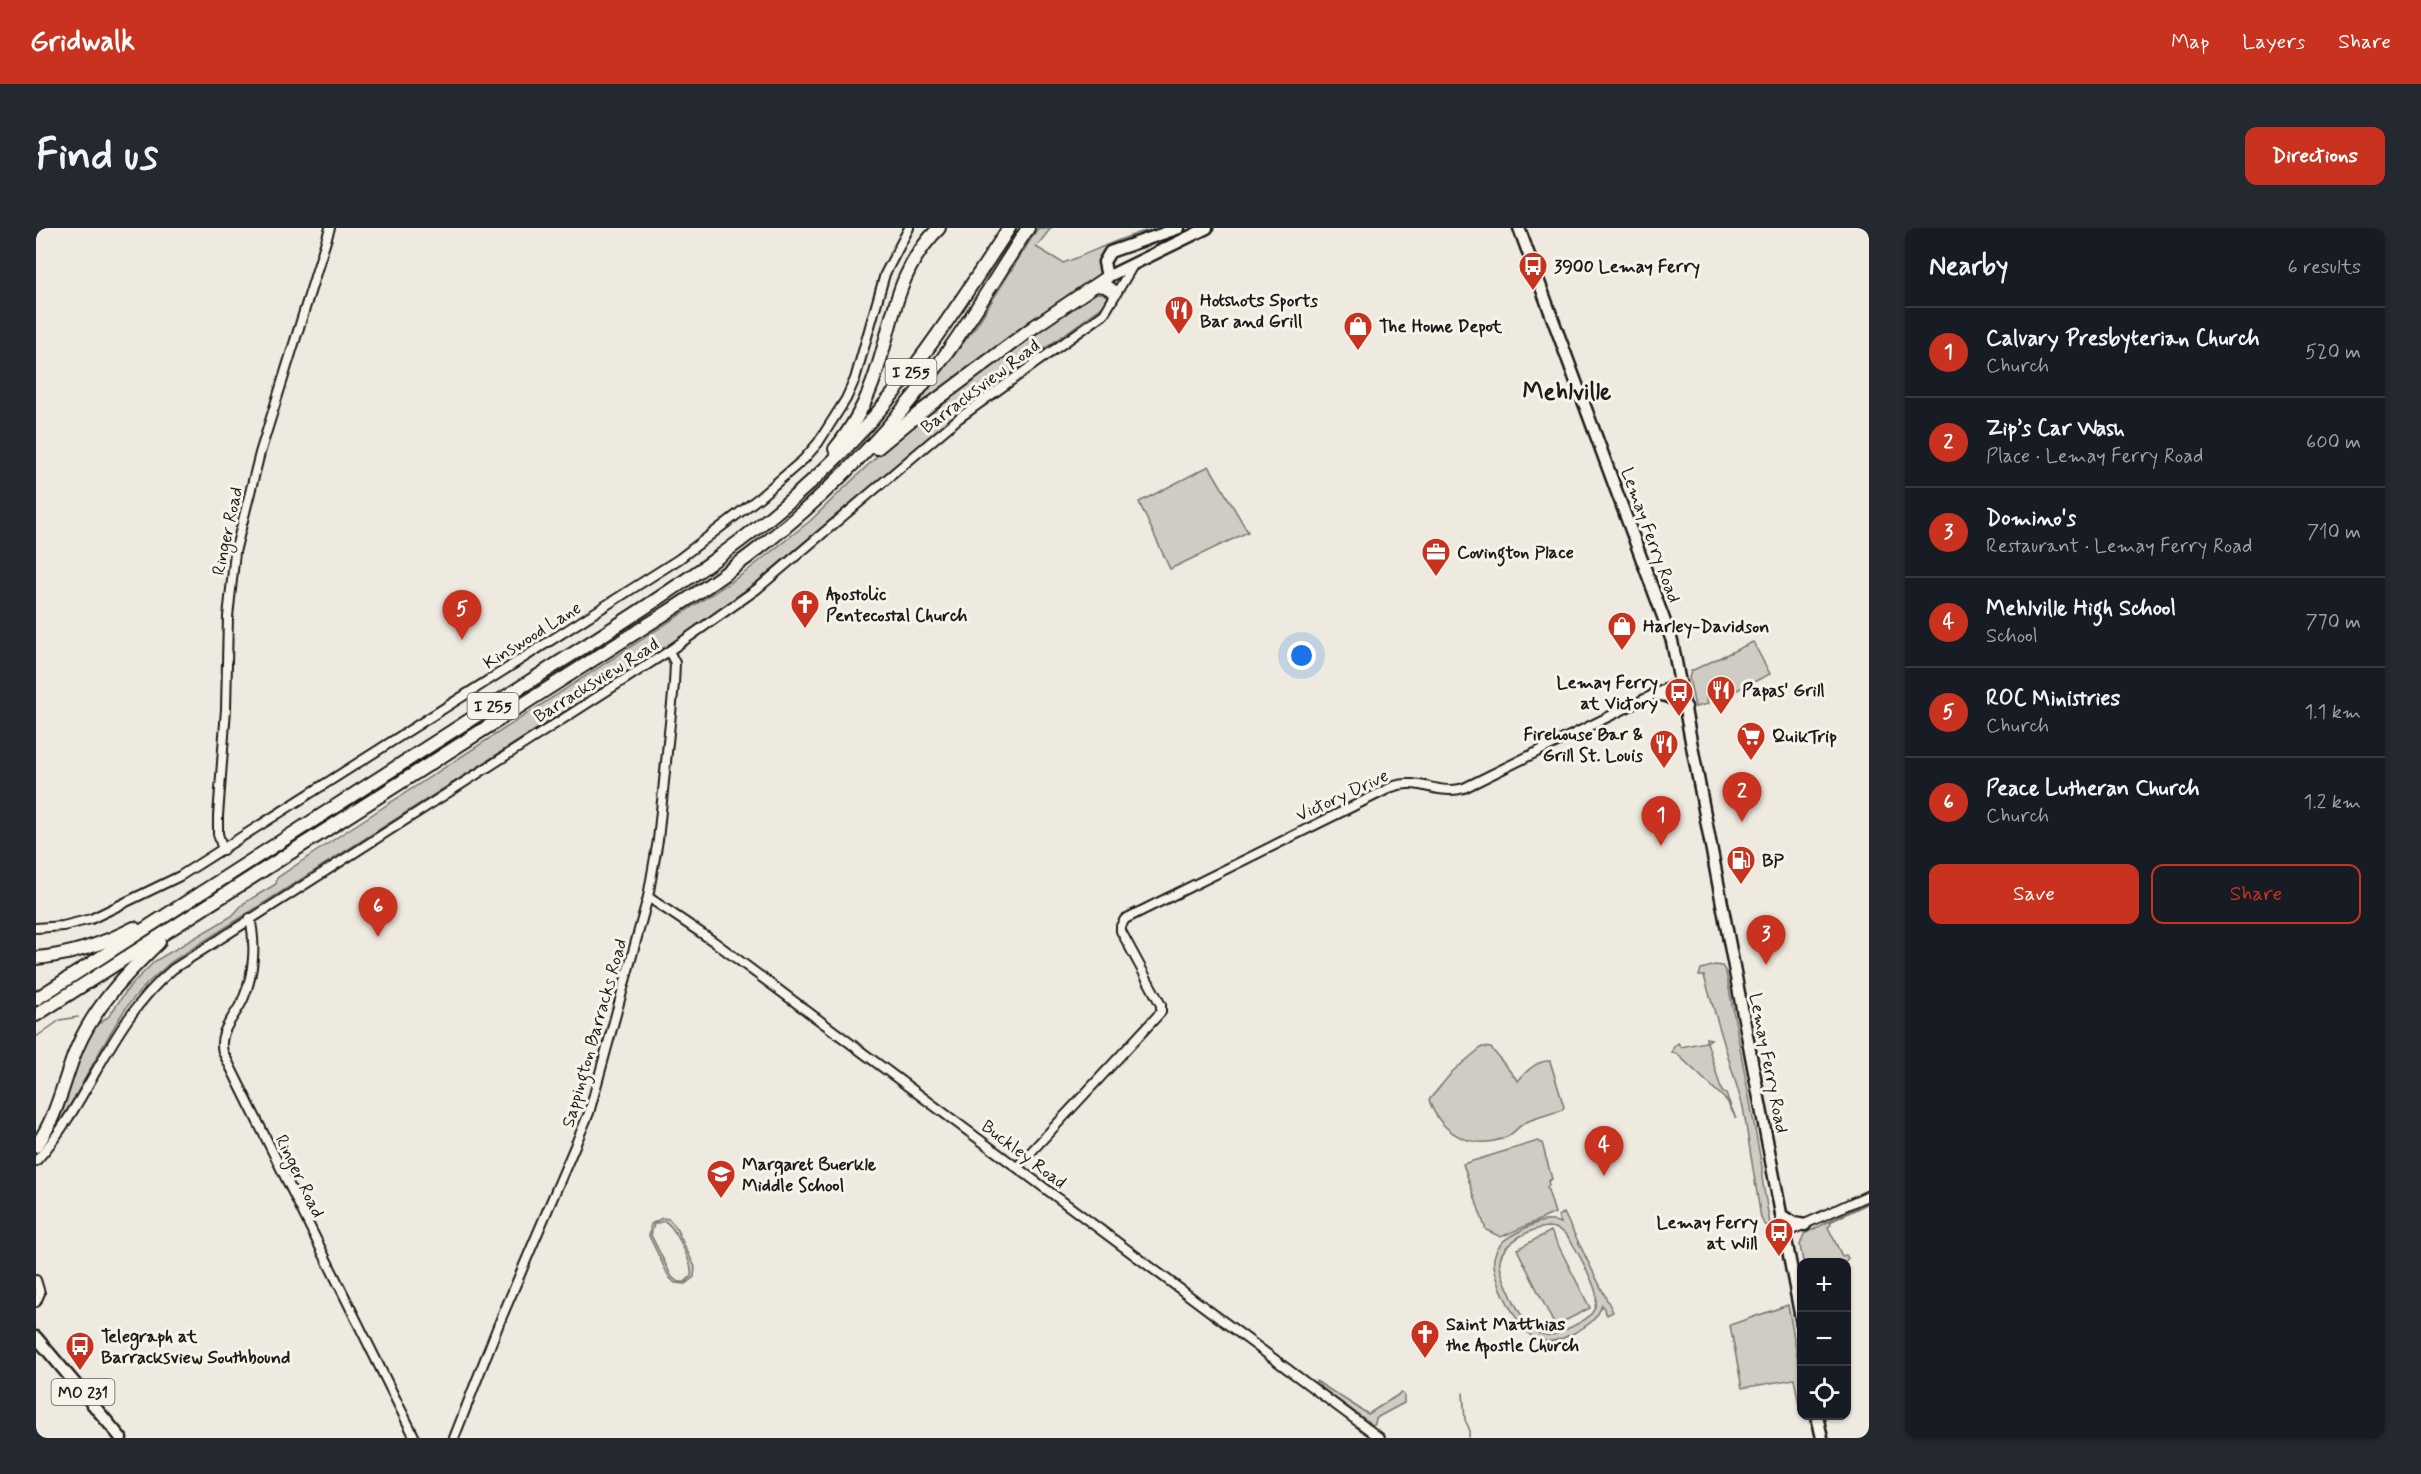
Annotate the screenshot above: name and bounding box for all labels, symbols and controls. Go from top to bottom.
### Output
text: Gridwalk [30,24,135,61]
text: Map [2171,28,2209,56]
text: Layers [2242,28,2305,56]
text: Share [2338,28,2391,56]
button: Directions [2245,127,2385,185]
text: Find us [36,129,158,184]
bus stop icon: 3900 Lemay Ferry [1517,250,1549,292]
text: Nearby [1929,250,2008,284]
text: 6 results [2288,254,2361,281]
place label: 3900 Lemay Ferry [1554,255,1700,279]
place label: Hotshots Sports Bar and Grill [1200,289,1318,334]
restaurant icon: Hotshots Sports Bar and Grill [1163,294,1195,336]
shop icon: The Home Depot [1342,310,1374,352]
place label: The Home Depot [1379,315,1503,339]
text: Calvary Presbyterian Church [1986,325,2260,353]
street label: Barracksview Road [916,334,1045,439]
text: 1 [1944,339,1953,366]
text: 520 m [2305,339,2361,366]
text: Church [1986,353,2049,380]
road number: I 255 [886,359,936,385]
district label: Mehlville [1523,377,1612,408]
text: Zip’s Car Wash [1986,415,2125,443]
text: 2 [1944,429,1953,456]
text: 600 m [2306,429,2361,456]
text: Place · Lemay Ferry Road [1986,443,2204,470]
street label: Lemay Ferry Road [1614,464,1686,606]
street label: Ringer Road [207,485,250,578]
text: Domino's [1986,505,2076,533]
text: 3 [1944,519,1953,546]
text: 710 m [2307,519,2361,546]
text: Restaurant · Lemay Ferry Road [1986,533,2252,560]
office icon: Covington Place [1420,536,1452,578]
place label: Covington Place [1457,541,1574,567]
place label: Apostolic Pentecostal Church [826,583,968,628]
church icon: Apostolic Pentecostal Church [789,588,821,630]
pin: 5 [442,590,482,640]
text: Mehlville High School [1986,595,2176,623]
street label: Kinswood Lane [479,596,586,676]
text: 4 [1943,609,1954,636]
text: 770 m [2305,609,2361,636]
shop icon: Harley-Davidson [1606,610,1638,652]
place label: Harley-Davidson [1643,615,1769,639]
text: School [1986,623,2038,650]
street label: Barracksview Road [529,633,664,729]
your location [1287,641,1316,670]
place label: Lemay Ferry at Victory [1556,671,1658,716]
restaurant icon: Papas' Grill [1705,674,1737,716]
bus stop icon: Lemay Ferry at Victory [1663,676,1695,718]
place label: Papas' Grill [1742,679,1825,703]
text: ROC Ministries [1986,685,2120,713]
road number: I 255 [468,693,518,719]
text: 5 [1943,699,1955,726]
text: 1.1 km [2304,699,2361,726]
text: Church [1986,713,2049,740]
supermarket icon: QuikTrip [1735,720,1767,762]
place label: Firehouse Bar & Grill St. Louis [1523,723,1643,768]
place label: QuikTrip [1772,725,1837,749]
restaurant icon: Firehouse Bar & Grill St. Louis [1648,728,1680,770]
street label: Victory Drive [1292,764,1393,828]
pin: 2 [1722,772,1762,822]
text: Peace Lutheran Church [1986,775,2200,803]
text: 6 [1943,789,1954,816]
text: 1.2 km [2304,789,2361,816]
pin: 1 [1642,796,1680,846]
text: Church [1986,803,2049,830]
fuel station icon: BP [1725,844,1757,886]
place label: BP [1762,849,1784,873]
button: Save [1929,864,2139,924]
button: Share [2151,864,2361,924]
pin: 6 [358,888,398,937]
pin: 3 [1746,916,1786,965]
street label: Sappington Barracks Road [557,936,635,1131]
street label: Lemay Ferry Road [1743,991,1793,1135]
street label: Buckley Road [976,1115,1071,1195]
pin: 4 [1584,1126,1624,1176]
street label: Ringer Road [268,1131,330,1222]
place label: Margaret Buerkle Middle School [742,1153,877,1198]
school or university icon: Margaret Buerkle Middle School [705,1158,737,1200]
place label: Lemay Ferry at Will [1656,1211,1758,1256]
bus stop icon: Lemay Ferry at Will [1763,1216,1795,1258]
map controls [1797,1258,1851,1420]
button: + [1797,1258,1851,1312]
button: − [1797,1312,1851,1366]
place label: Saint Matthias the Apostle Church [1445,1313,1579,1359]
church icon: Saint Matthias the Apostle Church [1409,1318,1441,1360]
place label: Telegraph at Barracksview Southbound [101,1325,290,1370]
bus stop icon: Telegraph at Barracksview Southbound [64,1330,96,1372]
button: locate [1797,1366,1851,1420]
road number: MO 231 [51,1379,114,1405]

